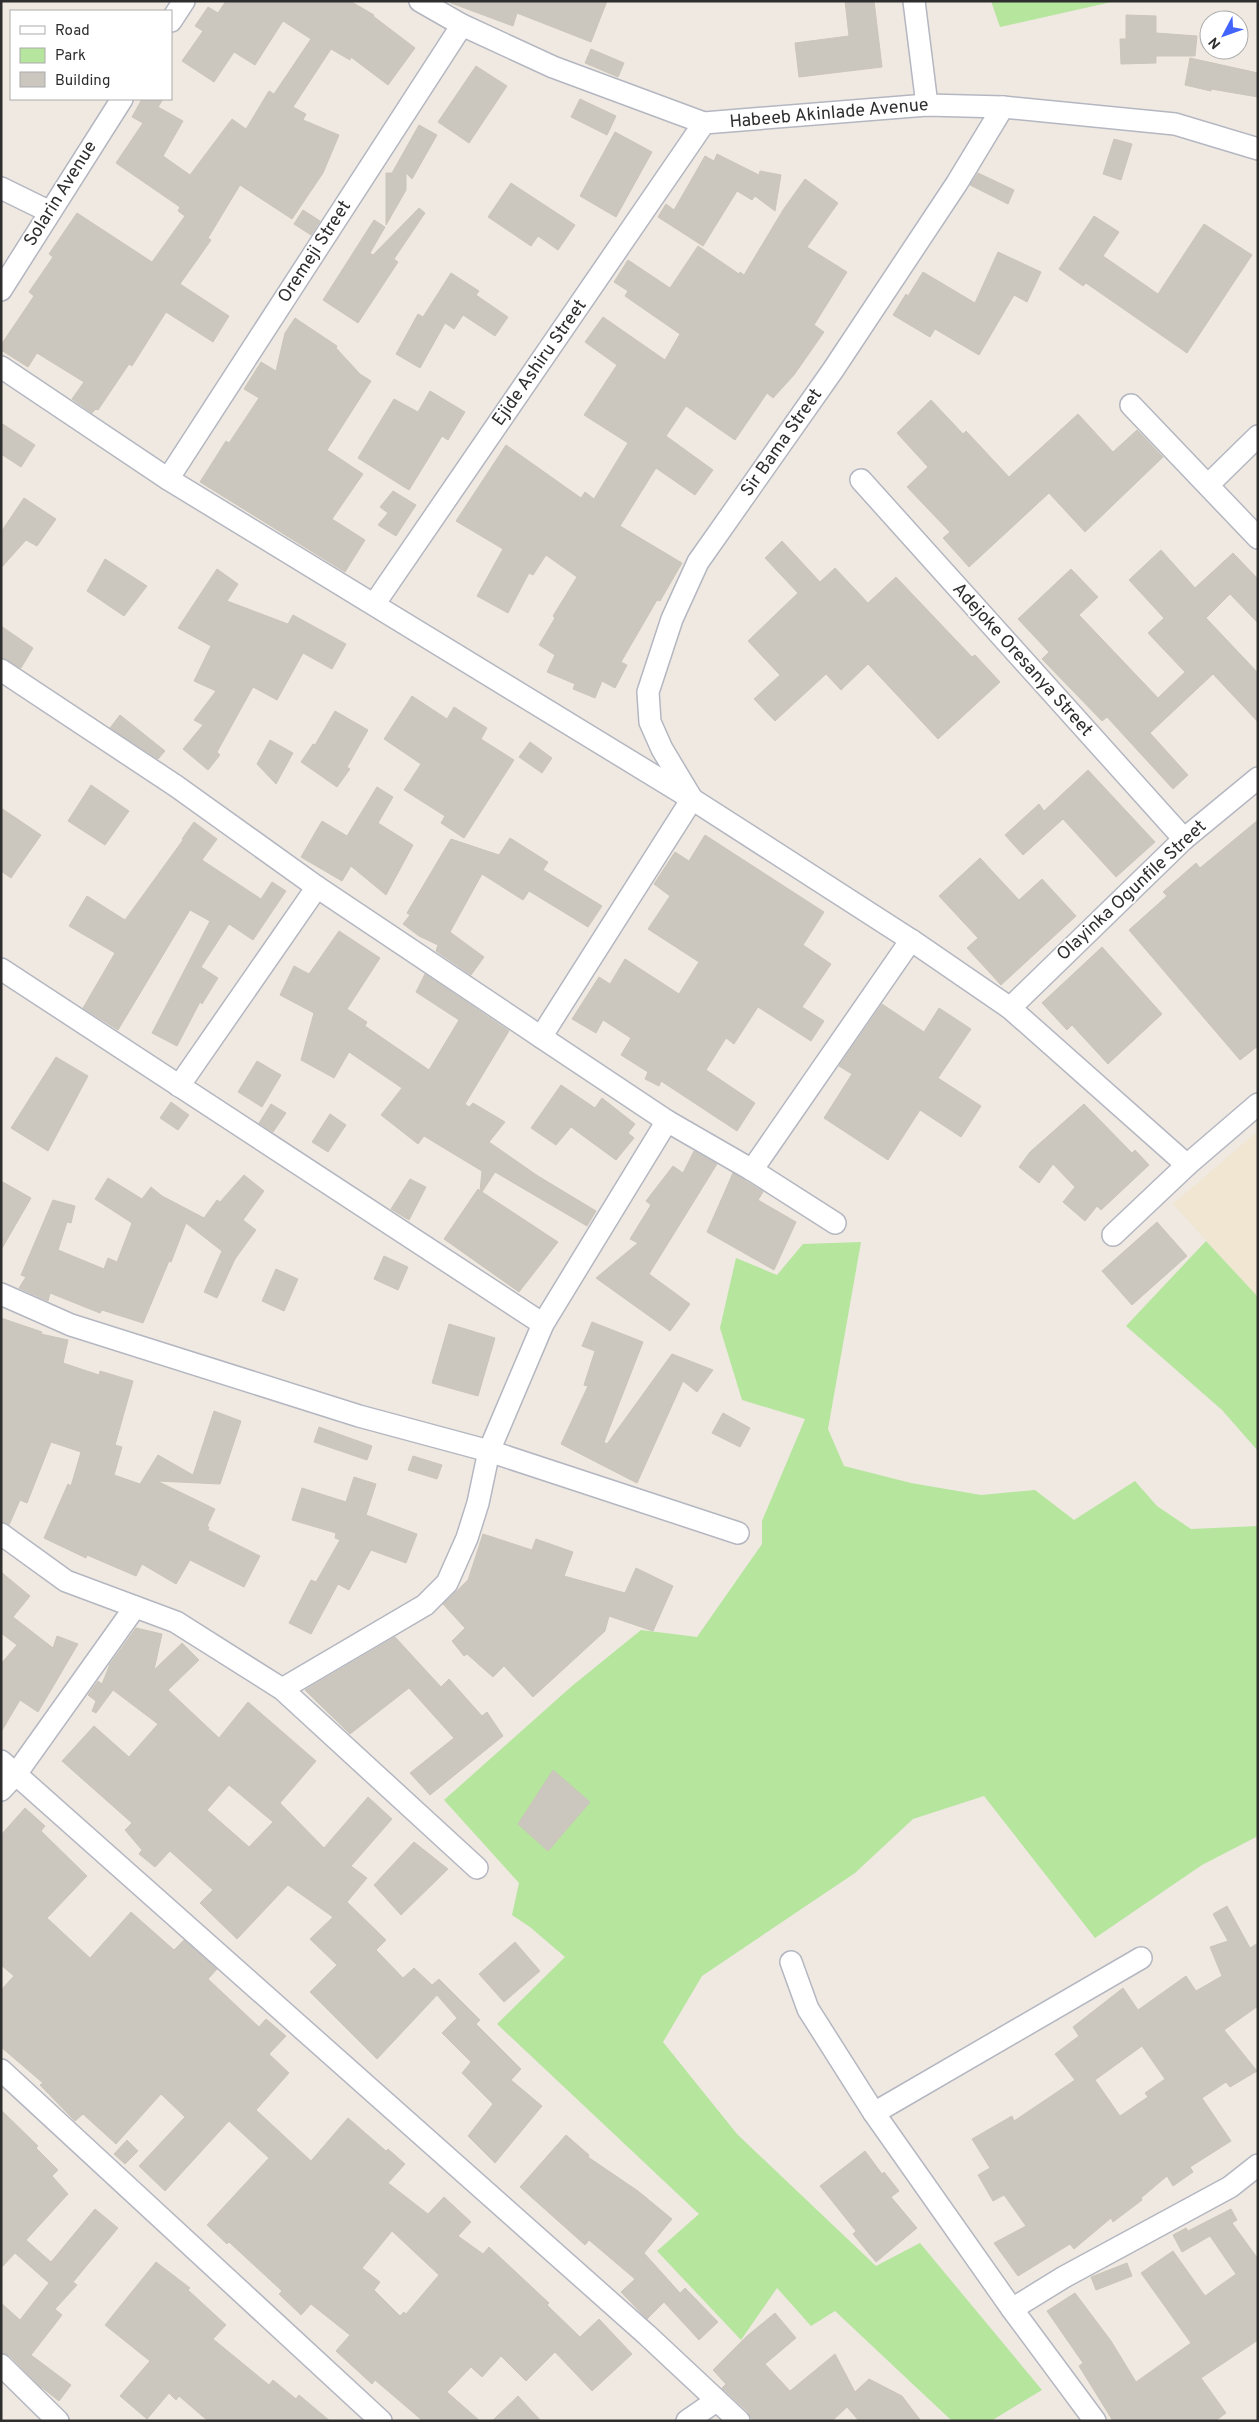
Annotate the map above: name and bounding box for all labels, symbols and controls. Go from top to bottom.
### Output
legend [10,10,172,100]
north arrow [1199,10,1249,60]
text: Road [55,22,90,41]
text: N [1206,33,1225,52]
text: Park [55,47,86,66]
text: Building [55,72,110,91]
street label: Habeeb Akinlade Avenue [729,94,929,134]
street label: Solarin Avenue [19,137,103,251]
street label: Oremeji Street [273,196,357,308]
street label: Ejide Ashiru Street [488,295,592,431]
street label: Sir Bama Street [736,384,828,502]
street label: Adejoke Oresanya Street [947,578,1097,742]
street label: Olayinka Ogunfile Street [1052,816,1212,966]

